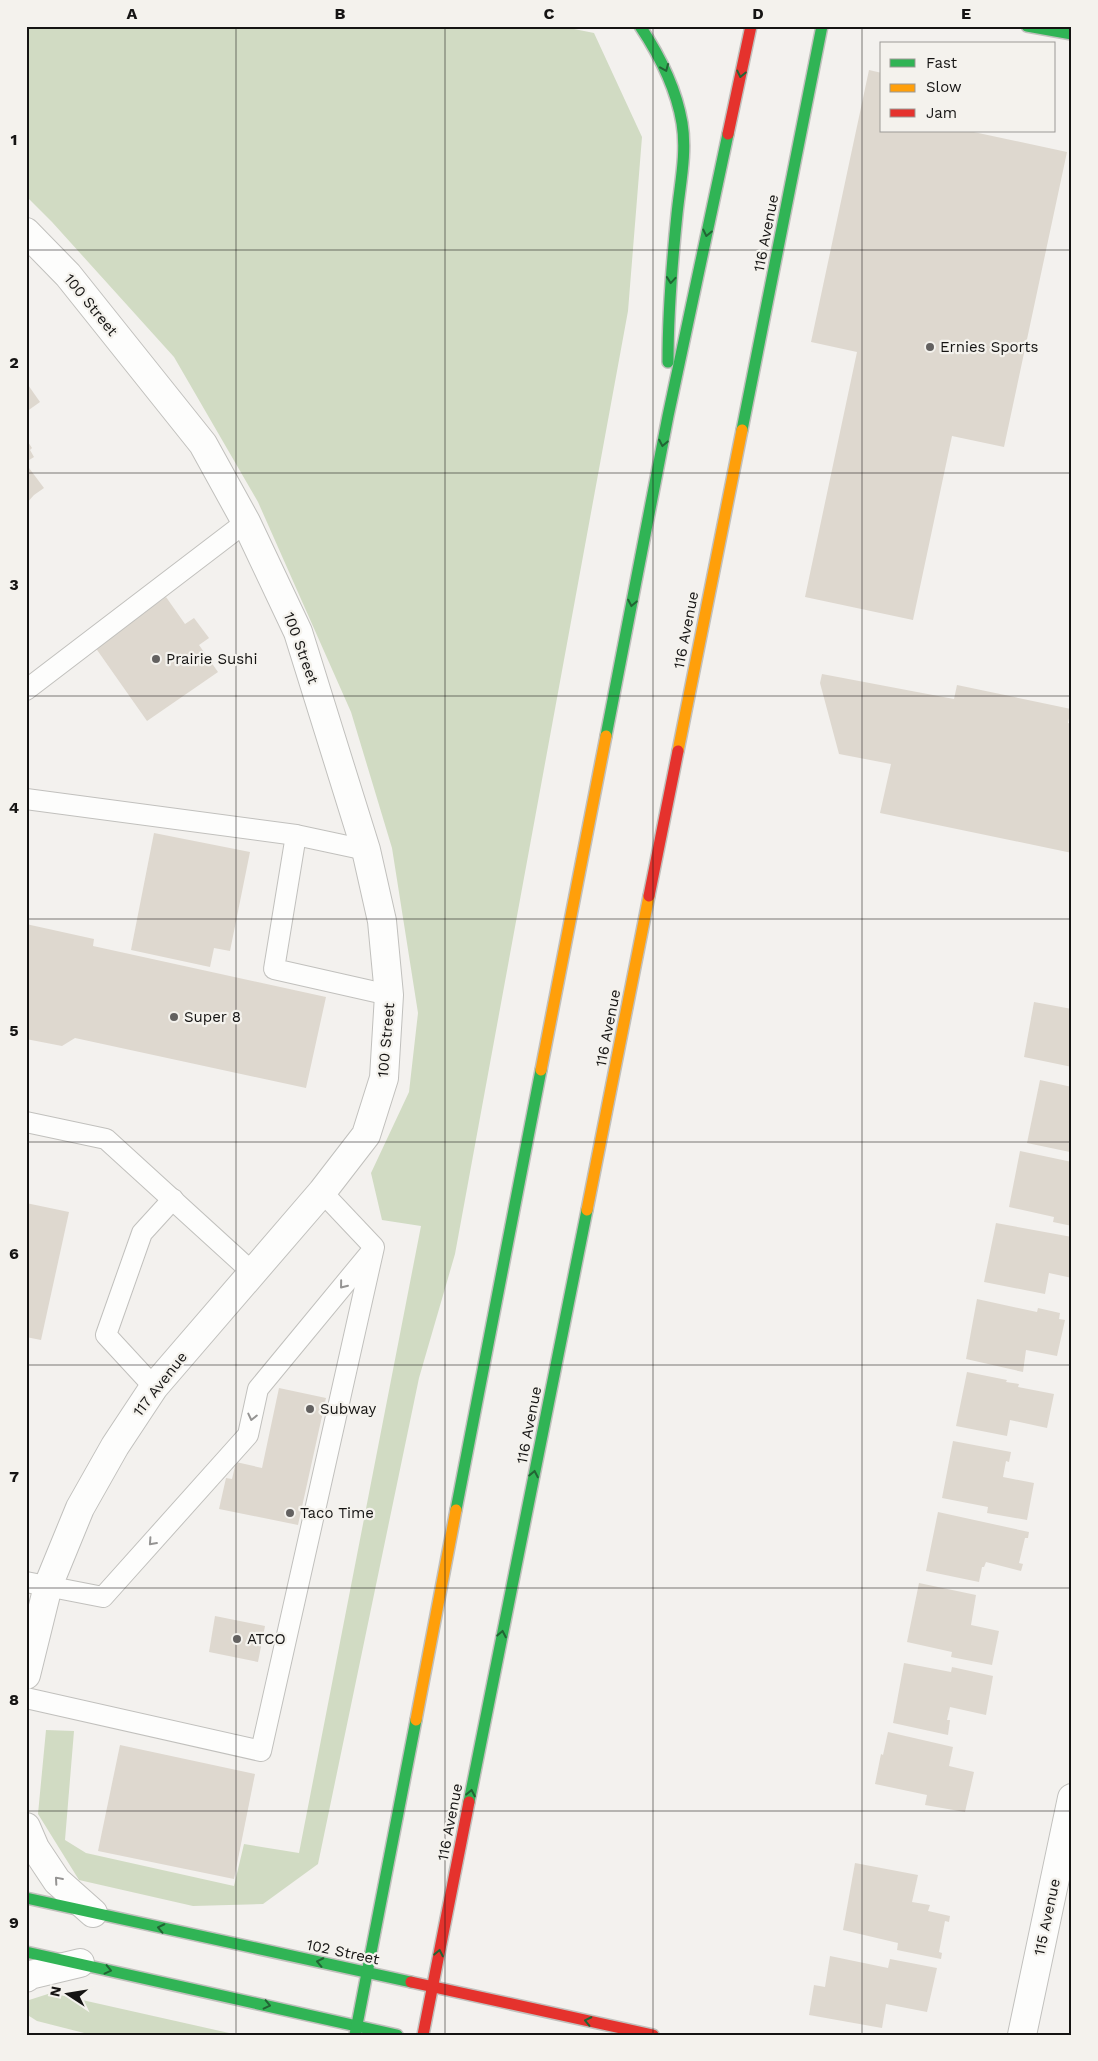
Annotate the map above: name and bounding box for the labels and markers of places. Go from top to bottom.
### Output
place label: Ernies Sports [940,338,1039,356]
marker: Ernies Sports [924,341,936,353]
place label: Prairie Sushi [166,650,257,668]
marker: Prairie Sushi [150,653,162,665]
place label: Super 8 [184,1008,241,1026]
marker: Super 8 [168,1011,180,1023]
place label: Subway [320,1400,376,1418]
marker: Subway [304,1403,316,1415]
place label: Taco Time [300,1504,374,1522]
marker: Taco Time [284,1507,296,1519]
place label: ATCO [247,1630,286,1648]
marker: ATCO [231,1633,243,1645]

